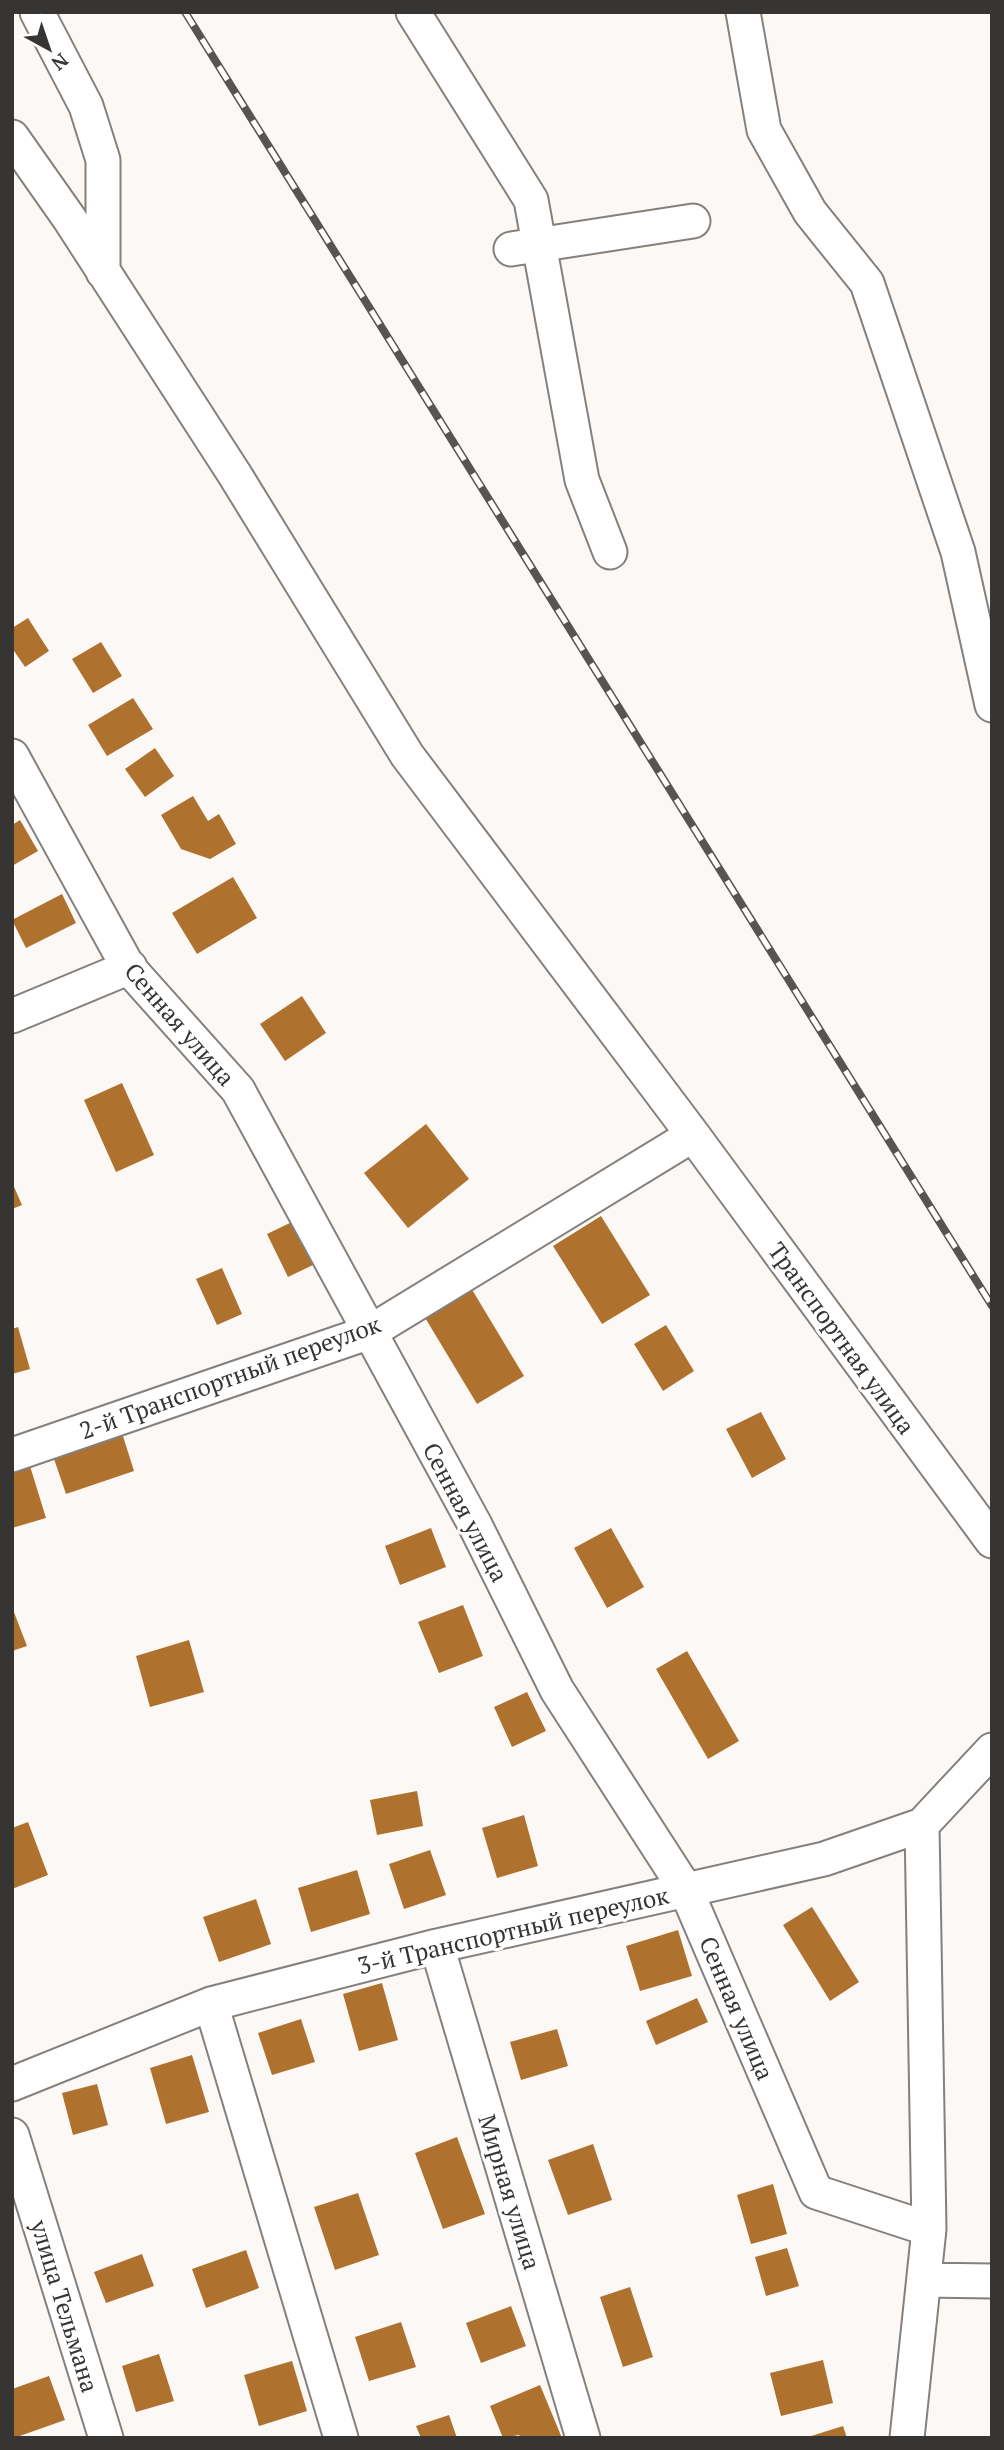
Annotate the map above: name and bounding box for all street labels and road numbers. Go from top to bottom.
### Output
street label: Сенная улица [118,956,242,1092]
street label: Транспортная улица [761,1235,923,1441]
street label: 2-й Транспортный переулок [75,1308,385,1446]
street label: Сенная улица [416,1437,516,1587]
street label: 3-й Транспортный переулок [354,1879,672,1981]
street label: Сенная улица [692,1931,782,2085]
street label: Мирная улица [471,2111,549,2273]
street label: улица Тельмана [23,2215,106,2396]

